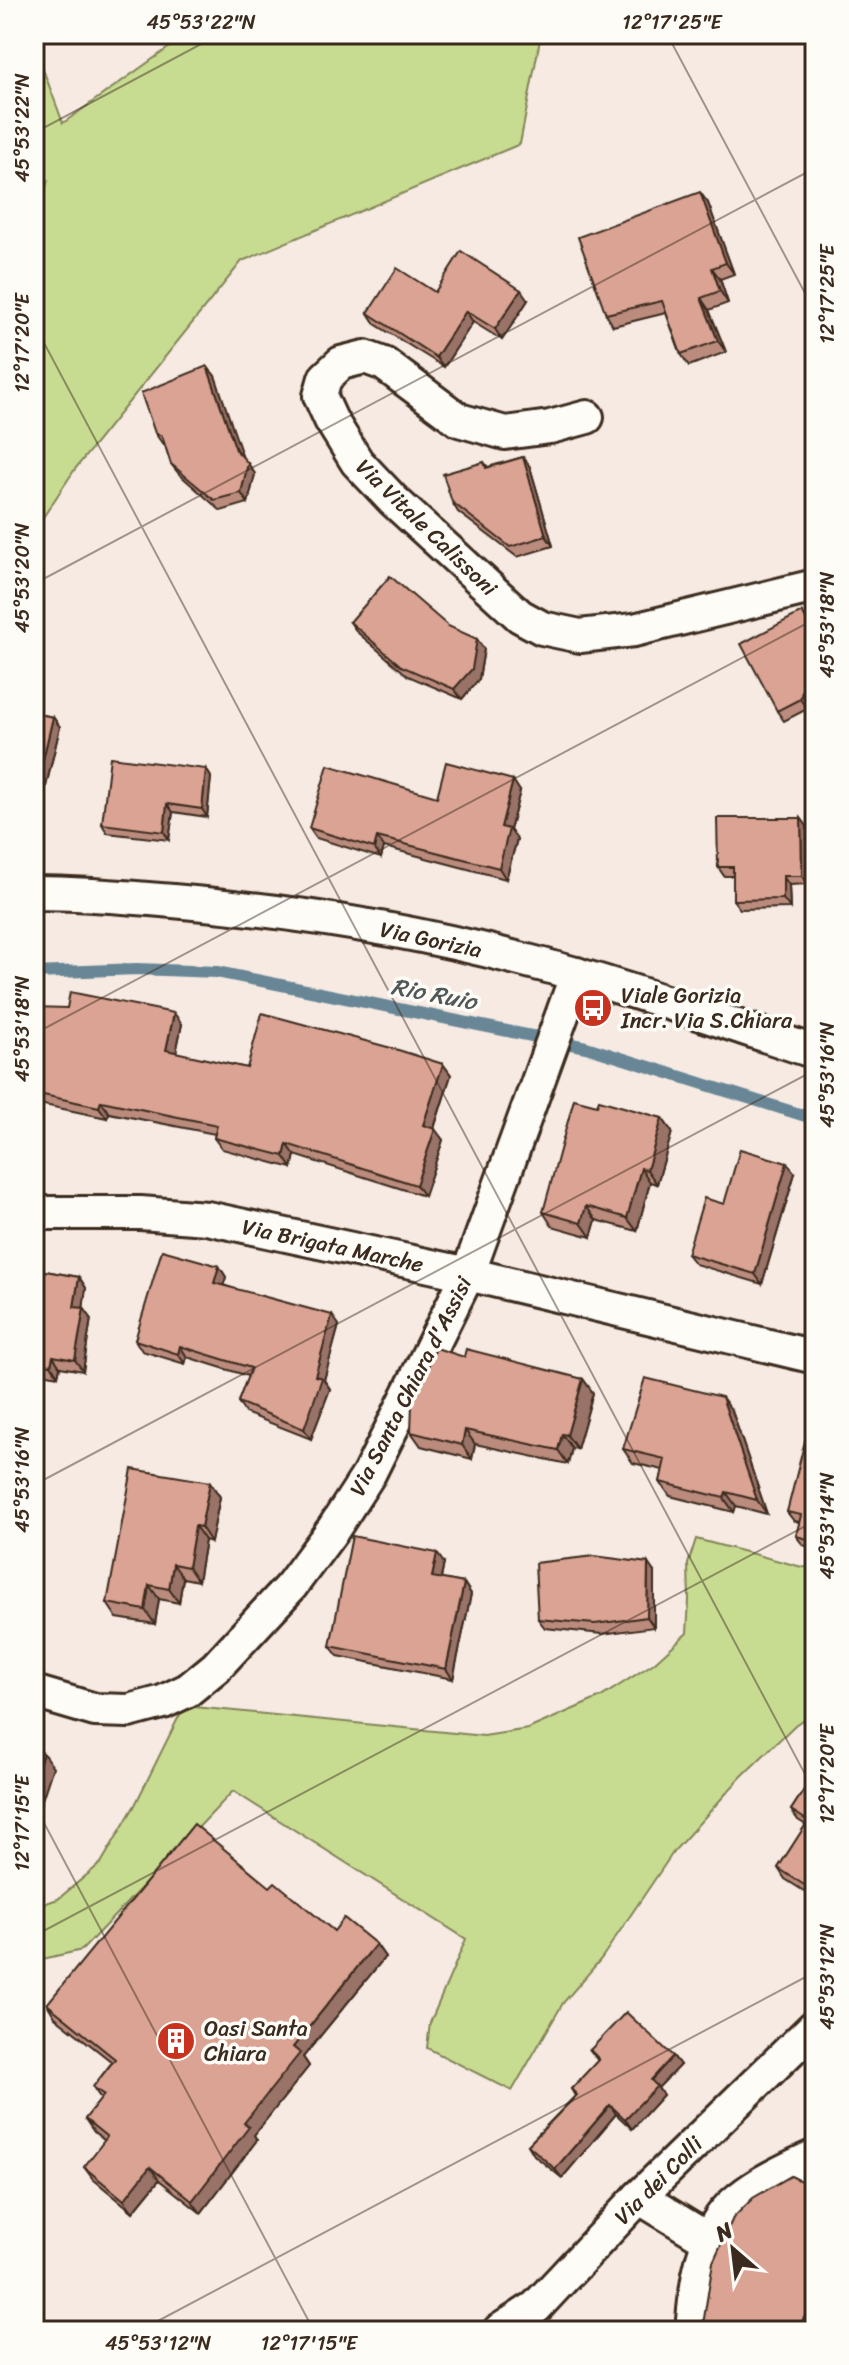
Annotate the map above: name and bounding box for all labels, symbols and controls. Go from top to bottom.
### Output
text: 45°53'22"N [146,5,256,40]
text: 12°17'25"E [622,5,724,40]
text: 45°53'22"N [5,73,40,183]
text: 12°17'25"E [810,242,845,344]
text: 12°17'20"E [5,291,40,393]
street label: Via Vitale Calissoni [346,449,508,606]
text: 45°53'20"N [5,523,40,633]
text: 45°53'18"N [810,572,845,678]
street label: Via Gorizia [376,910,485,969]
water label: Rio Ruio [388,965,482,1023]
text: 45°53'18"N [5,976,40,1082]
place label: Viale Gorizia Incr. Via S.Chiara [620,976,793,1040]
bus stop icon: Viale Gorizia Incr. Via S.Chiara [572,987,614,1029]
text: 45°53'16"N [810,1022,845,1128]
street label: Via Brigata Marche [239,1207,427,1284]
street label: Via Santa Chiara d'Assisi [338,1269,483,1503]
text: 45°53'16"N [5,1427,40,1533]
text: 45°53'14"N [810,1472,845,1580]
text: 12°17'20"E [810,1722,845,1824]
text: 12°17'15"E [5,1773,40,1871]
text: 45°53'12"N [810,1924,845,2030]
place label: Oasi Santa Chiara [204,2009,308,2073]
building icon: Oasi Santa Chiara [155,2020,197,2062]
street label: Via dei Colli [604,2126,713,2234]
north arrow [693,2209,773,2289]
text: N [707,2211,740,2253]
text: 45°53'12"N [105,2326,211,2361]
text: 12°17'15"E [261,2326,359,2361]

